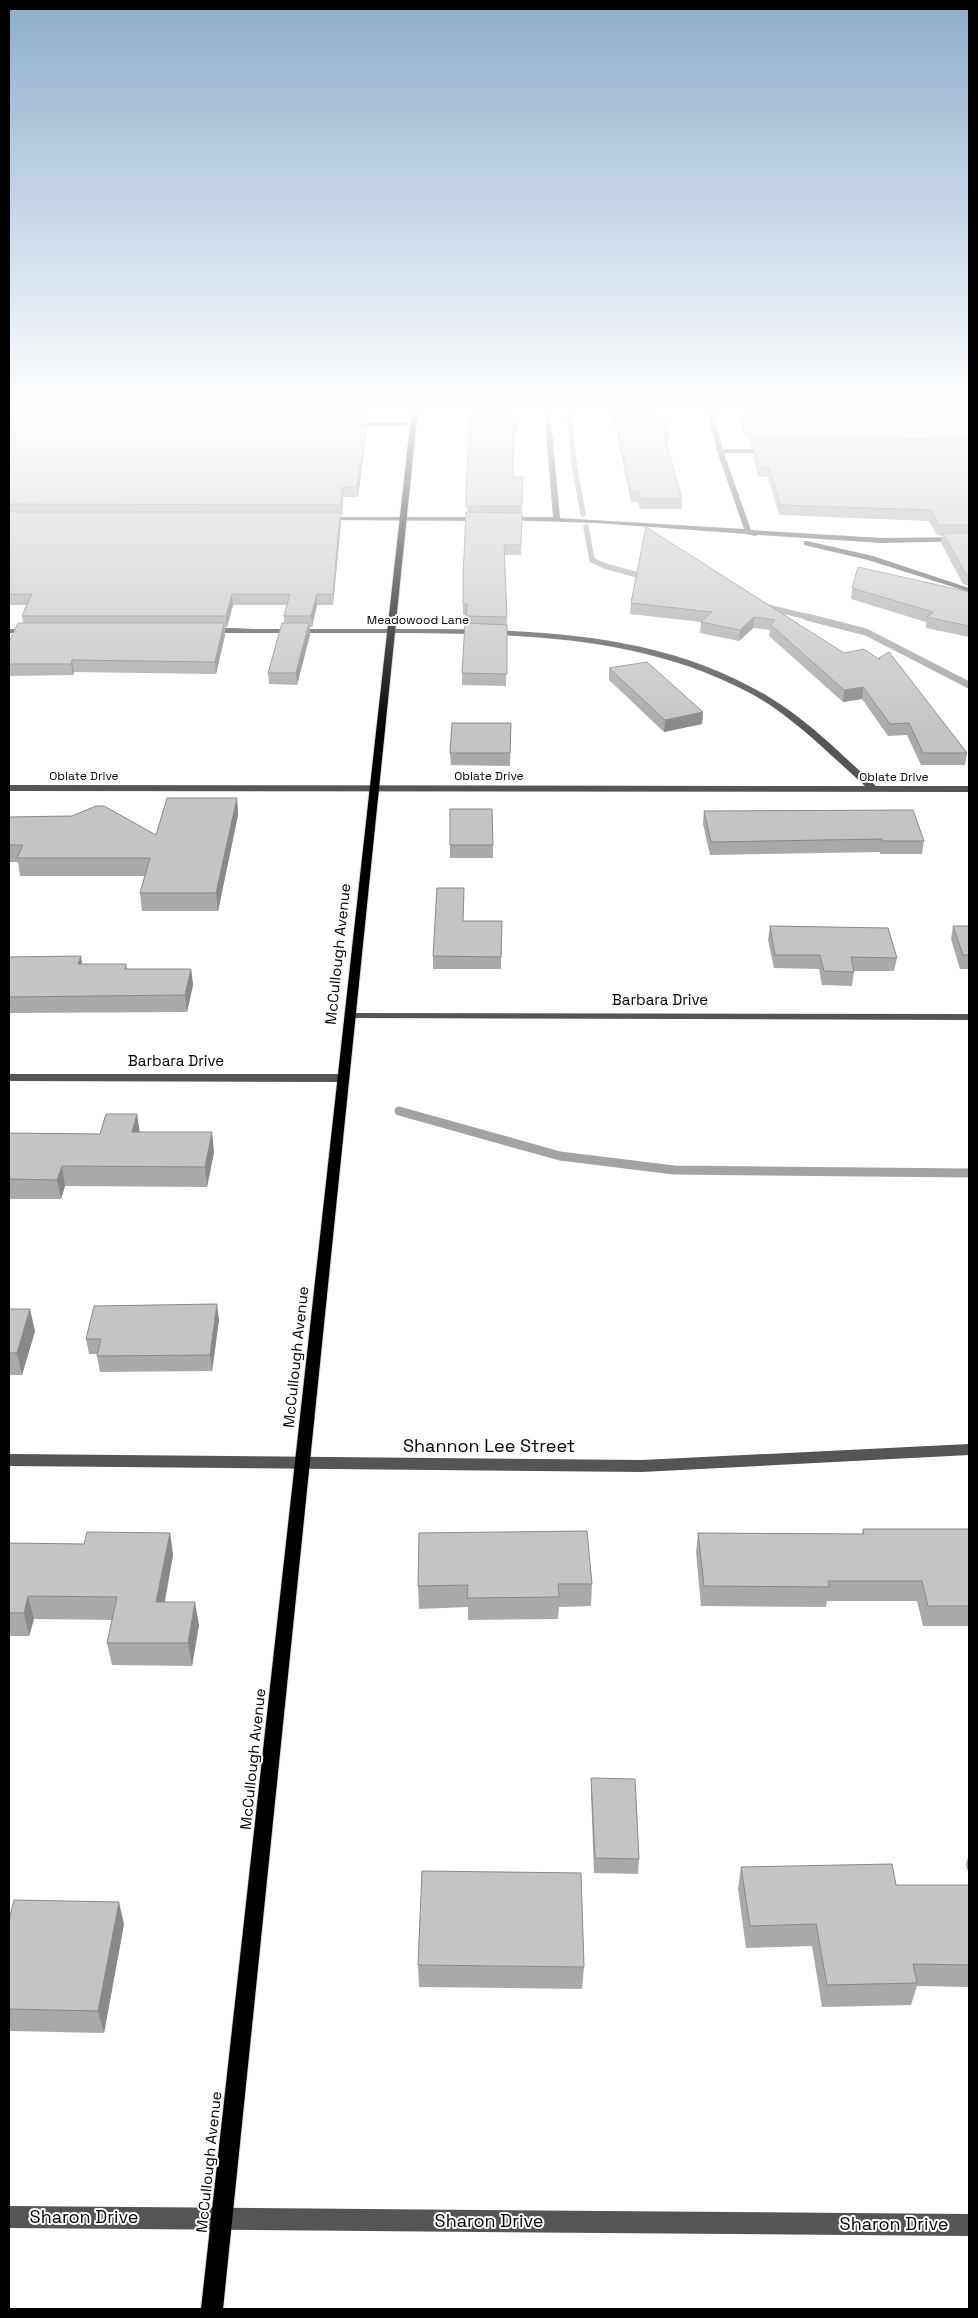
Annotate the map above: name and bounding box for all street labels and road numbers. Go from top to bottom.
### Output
street label: Meadowood Lane [367,612,469,628]
street label: Oblate Drive [49,768,119,784]
street label: Oblate Drive [454,768,524,784]
street label: Oblate Drive [859,769,929,785]
street label: McCullough Avenue [321,882,354,1026]
street label: Barbara Drive [612,990,708,1009]
street label: Barbara Drive [128,1051,224,1070]
street label: McCullough Avenue [279,1285,312,1429]
street label: Shannon Lee Street [403,1434,575,1457]
street label: McCullough Avenue [236,1687,269,1831]
street label: McCullough Avenue [192,2090,225,2234]
street label: Sharon Drive [30,2205,138,2228]
street label: Sharon Drive [435,2209,543,2232]
street label: Sharon Drive [840,2212,948,2235]

